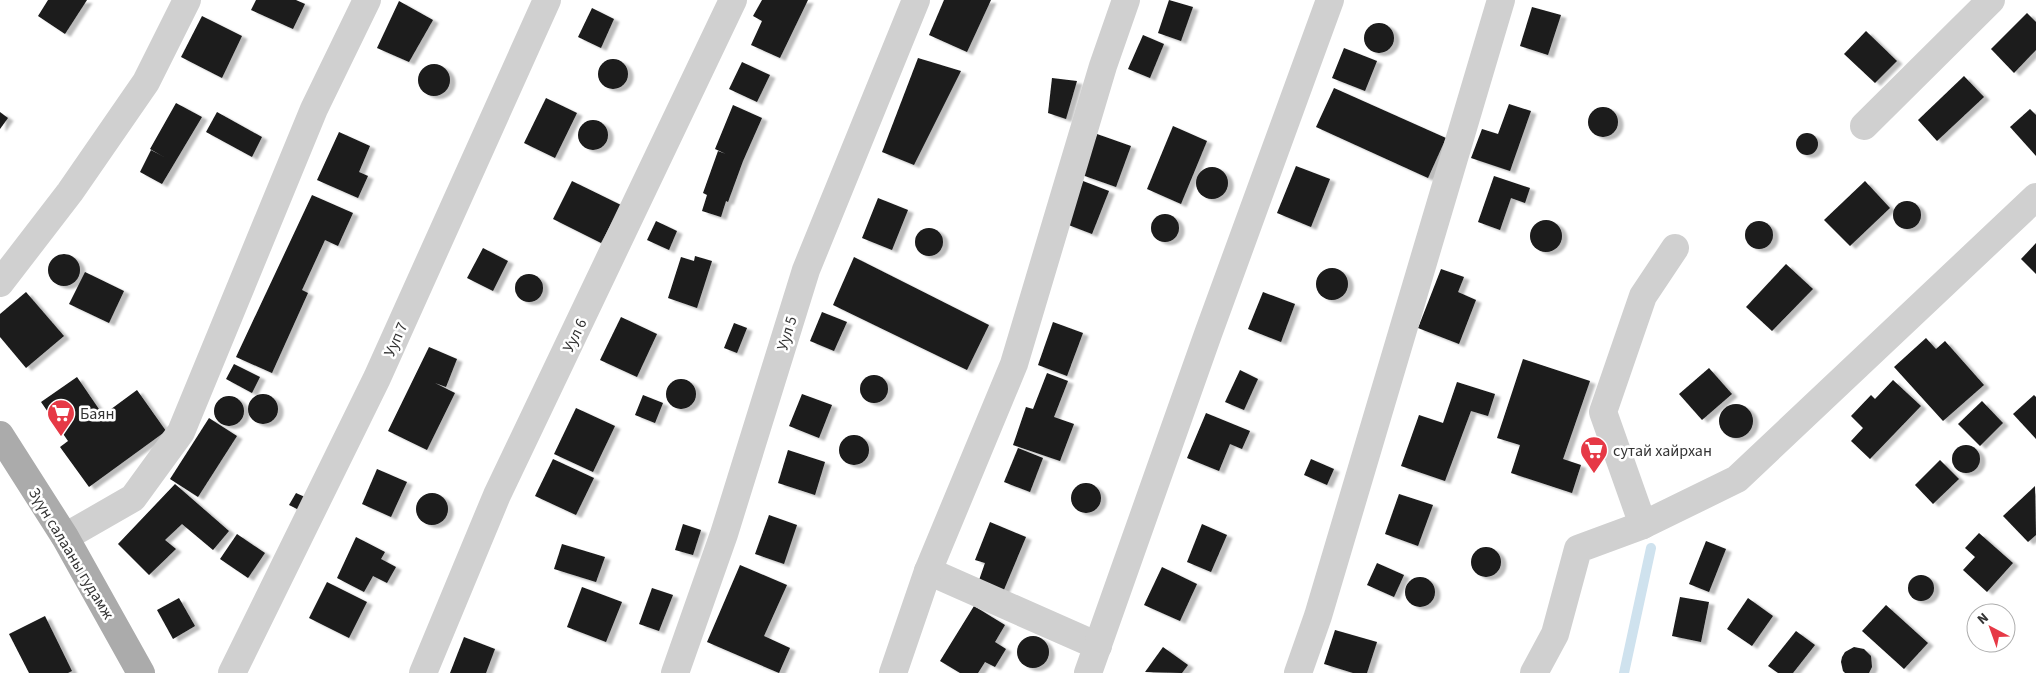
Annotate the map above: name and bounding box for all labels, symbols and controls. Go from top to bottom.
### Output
street label: Уул 5 [771,313,803,353]
street label: Уул 6 [557,315,592,356]
street label: Ууп 7 [379,319,413,360]
supermarket icon: Баян [46,398,76,437]
place label: Баян [80,403,115,425]
supermarket icon: сутай хайрхан [1579,435,1609,474]
place label: сутай хайрхан [1613,440,1712,462]
street label: Зүүн салааны гудамж [23,484,119,624]
north arrow [1966,603,2016,653]
text: N [1973,608,1993,630]

